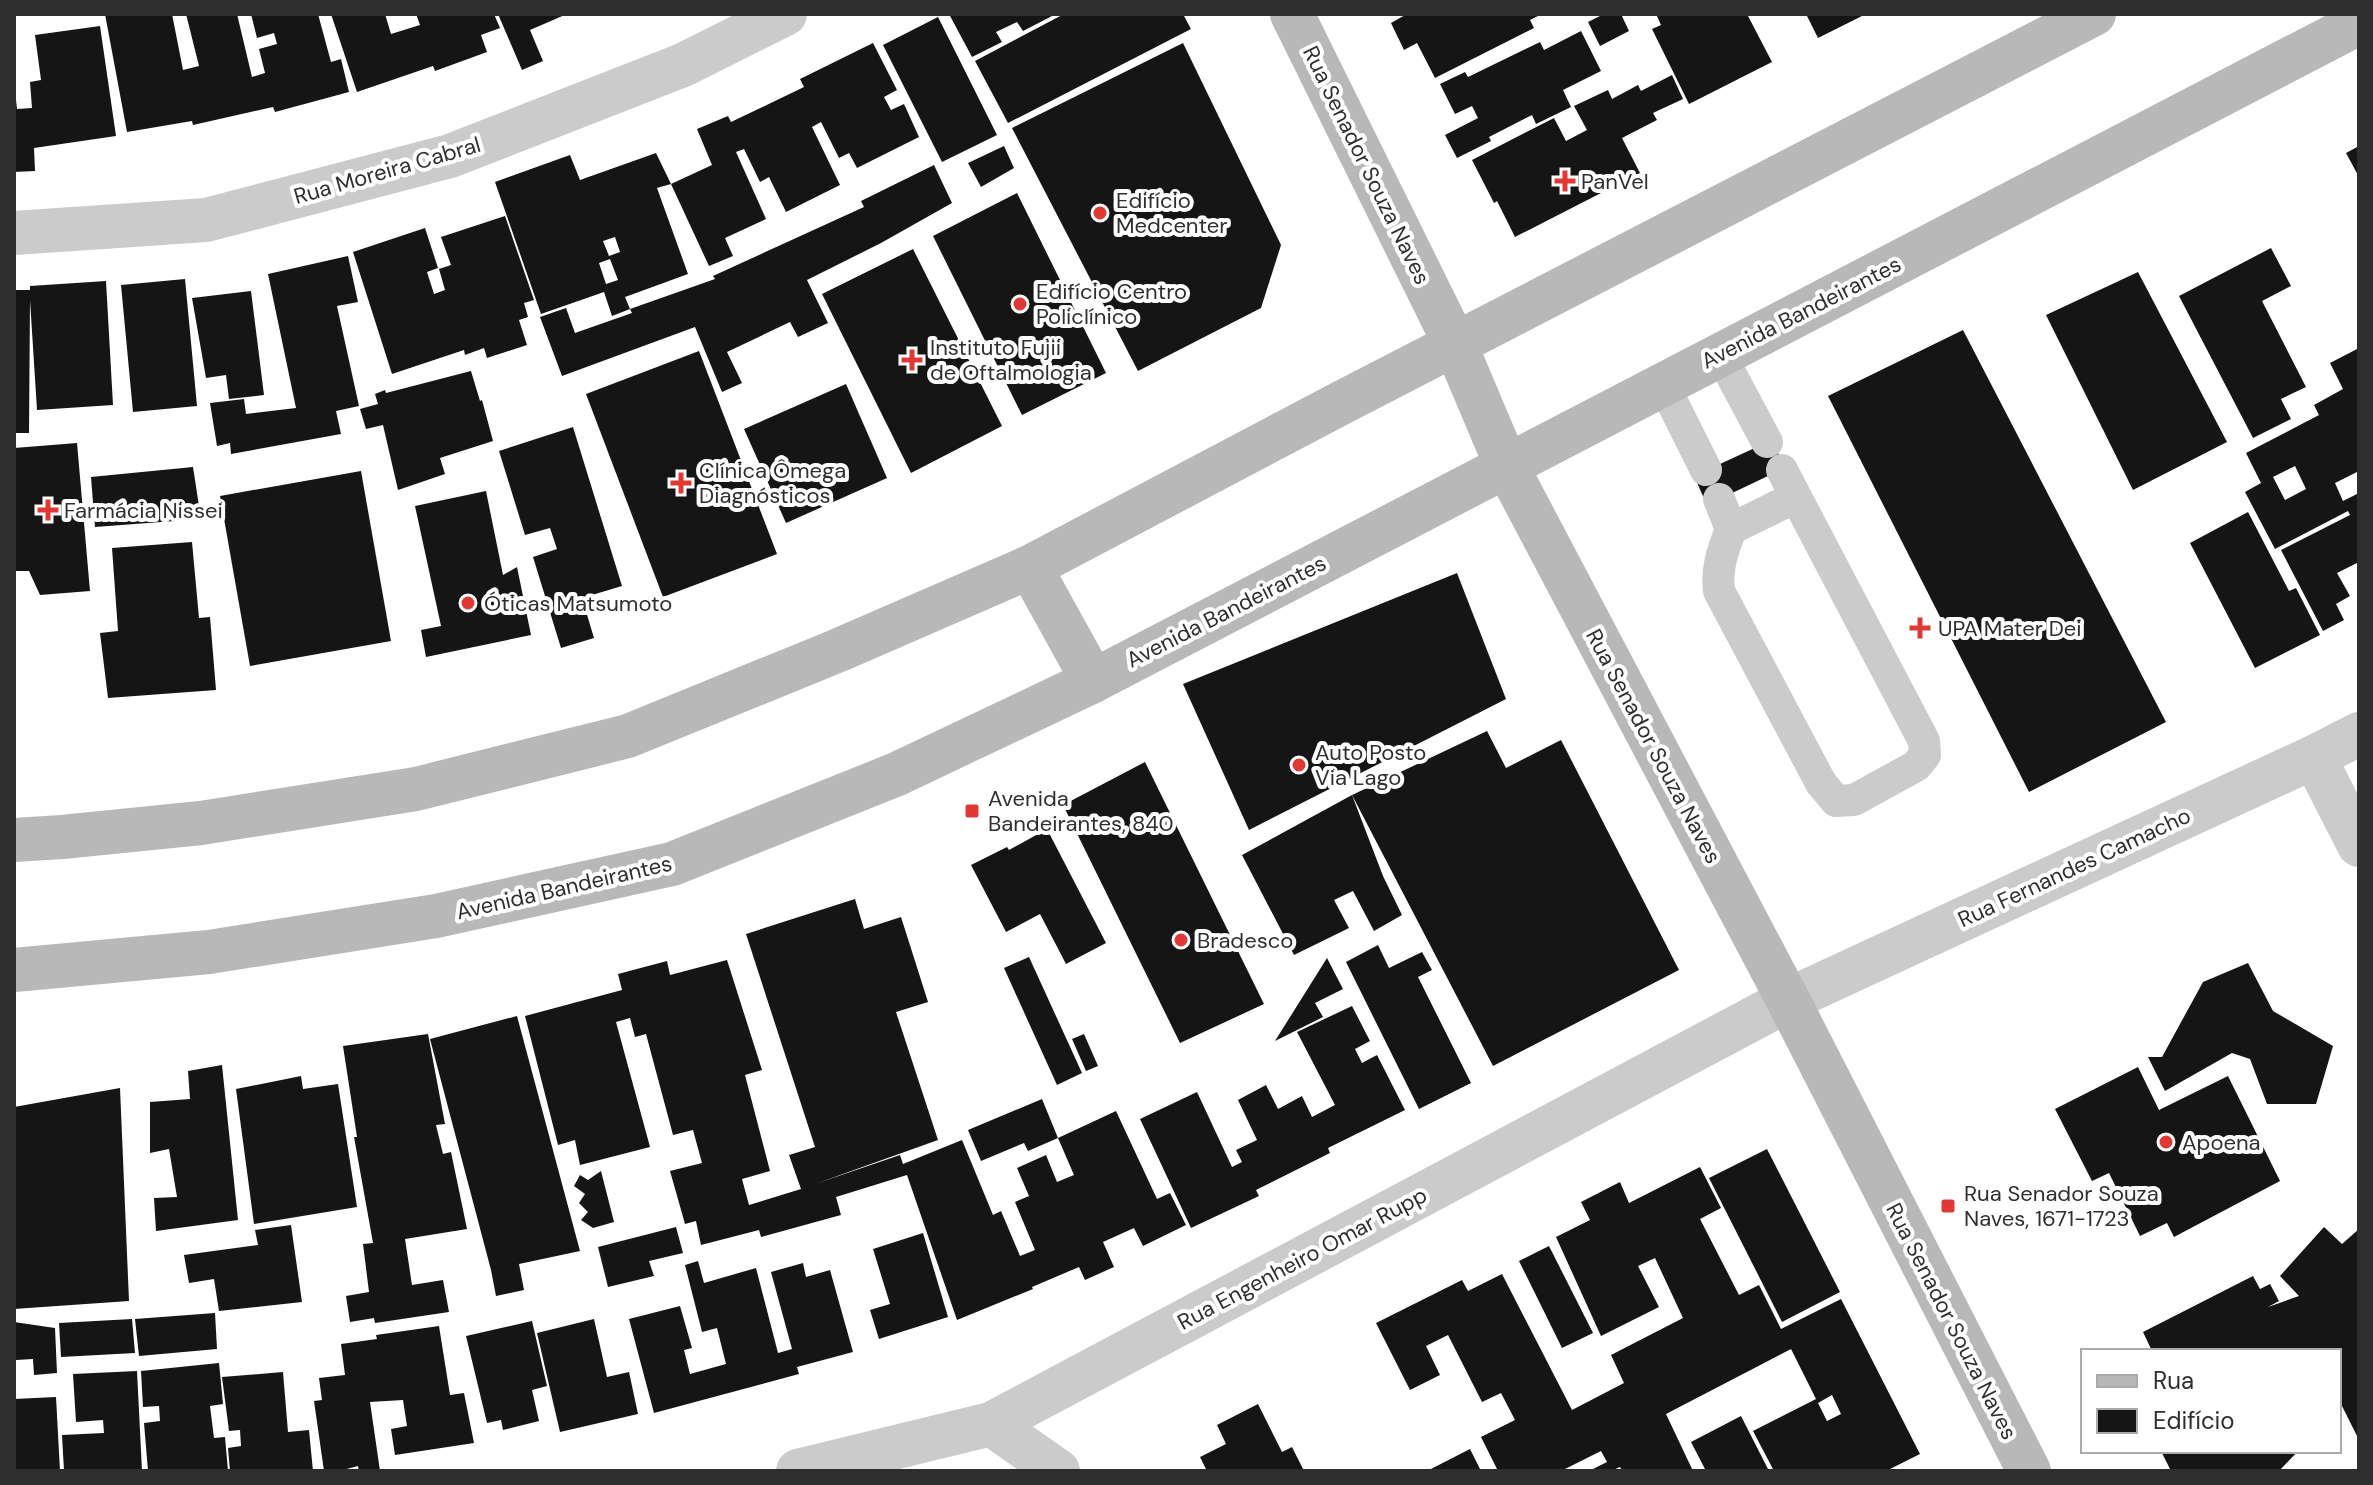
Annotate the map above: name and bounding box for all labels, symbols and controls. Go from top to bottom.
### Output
street label: Rua Senador Souza Naves [1296,41,1437,289]
street label: Rua Moreira Cabral [290,130,484,211]
place label: PanVel [1581,167,1649,196]
marker: PanVel [1556,172,1574,190]
place label: Edifício Medcenter [1116,186,1227,240]
marker: Edifício Medcenter [1091,204,1109,222]
street label: Avenida Bandeirantes [1696,249,1906,375]
place label: Edifício Centro Policlínico [1036,277,1187,331]
marker: Edifício Centro Policlínico [1011,295,1029,313]
place label: Instituto Fujii de Oftalmologia [930,333,1092,387]
marker: Instituto Fujii de Oftalmologia [901,349,923,371]
place label: Clínica Ômega Diagnósticos [699,456,846,510]
marker: Clínica Ômega Diagnósticos [670,472,692,494]
place label: Farmácia Nissei [64,496,223,525]
marker: Farmácia Nissei [39,501,57,519]
street label: Avenida Bandeirantes [1121,548,1331,674]
place label: Óticas Matsumoto [484,589,672,618]
marker: Óticas Matsumoto [459,594,477,612]
place label: UPA Mater Dei [1938,614,2082,643]
marker: UPA Mater Dei [1909,617,1931,639]
street label: Rua Senador Souza Naves [1579,624,1728,869]
place label: Auto Posto Via Lago [1315,738,1426,792]
marker: Auto Posto Via Lago [1290,756,1308,774]
place label: Avenida Bandeirantes, 840 [988,784,1174,838]
street label: Rua Fernandes Camacho [1953,801,2195,934]
marker: Avenida Bandeirantes, 840 [963,802,981,820]
street label: Avenida Bandeirantes [453,849,675,926]
place label: Bradesco [1197,926,1293,955]
marker: Bradesco [1172,931,1190,949]
place label: Apoena [2182,1128,2261,1157]
marker: Apoena [2157,1133,2175,1151]
place label: Rua Senador Souza Naves, 1671-1723 [1964,1179,2159,1233]
street label: Rua Engenheiro Omar Rupp [1173,1180,1432,1337]
marker: Rua Senador Souza Naves, 1671-1723 [1939,1197,1957,1215]
street label: Rua Senador Souza Naves [1879,1198,2024,1444]
legend [2081,1349,2341,1453]
text: Rua [2153,1365,2194,1396]
text: Edifício [2153,1405,2235,1436]

